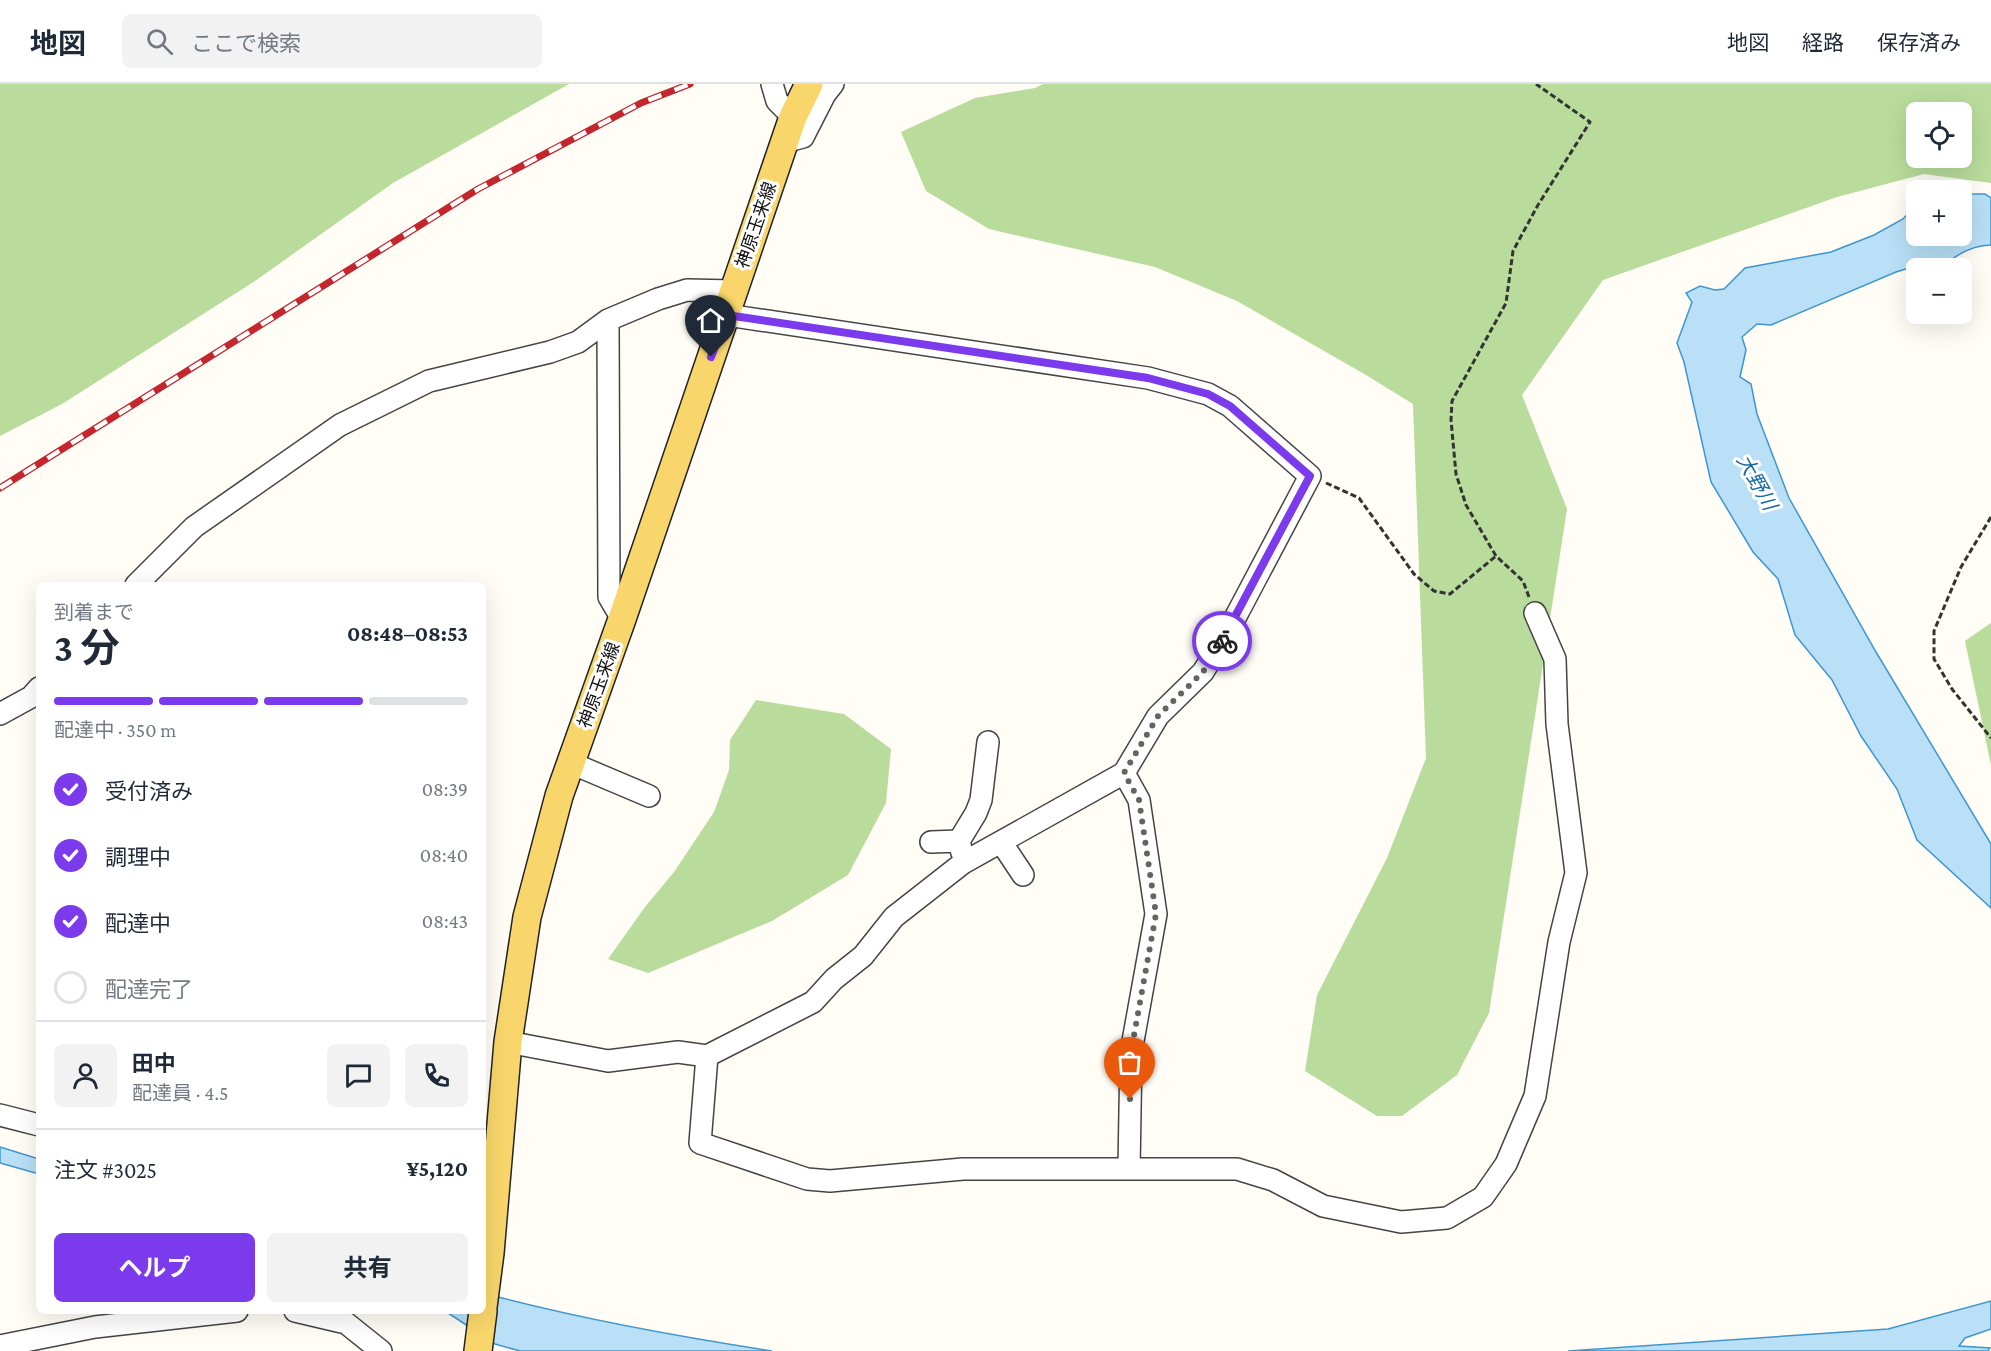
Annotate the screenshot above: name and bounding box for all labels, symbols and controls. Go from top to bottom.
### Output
search box [122,14,542,68]
icon: search [143,25,176,58]
text: 地図 [30,28,86,59]
text: ここで検索 [191,31,301,56]
text: 地図 [1727,31,1769,55]
text: 経路 [1802,31,1844,55]
text: 保存済み [1877,31,1961,55]
map controls [1906,102,1972,324]
button: locate [1906,102,1972,168]
street label: 神原玉来線 [732,179,780,271]
button: + [1906,180,1972,246]
button: − [1906,258,1972,324]
pin [685,295,736,357]
icon: home [694,304,727,337]
water label: 大野川 [1733,450,1782,515]
text: 到着まで [54,601,134,623]
courier [1192,611,1252,671]
text: 08:48–08:53 [347,621,468,646]
icon: bike [1206,625,1239,658]
text: 3 分 [54,626,120,669]
street label: 神原玉来線 [574,639,624,731]
text: 配達中 · 350 m [54,719,176,741]
icon: check [54,773,87,806]
text: 08:39 [422,778,468,800]
text: 受付済み [105,779,193,804]
icon: check [54,839,87,872]
text: 08:40 [420,844,468,866]
text: 調理中 [105,845,171,870]
icon: check [54,905,87,938]
text: 08:43 [422,910,468,932]
text: 配達中 [105,911,171,936]
text: 配達完了 [105,977,193,1002]
pin [1104,1037,1155,1099]
button: person [54,1044,117,1107]
button: chat [327,1044,390,1107]
button: phone [405,1044,468,1107]
icon: bag [1113,1046,1146,1079]
text: 田中 [132,1051,176,1076]
text: 配達員 · 4.5 [132,1082,229,1104]
text: ¥5,120 [406,1156,468,1181]
text: 注文 #3025 [54,1158,157,1183]
button: ヘルプ [54,1233,255,1302]
button: 共有 [267,1233,468,1302]

